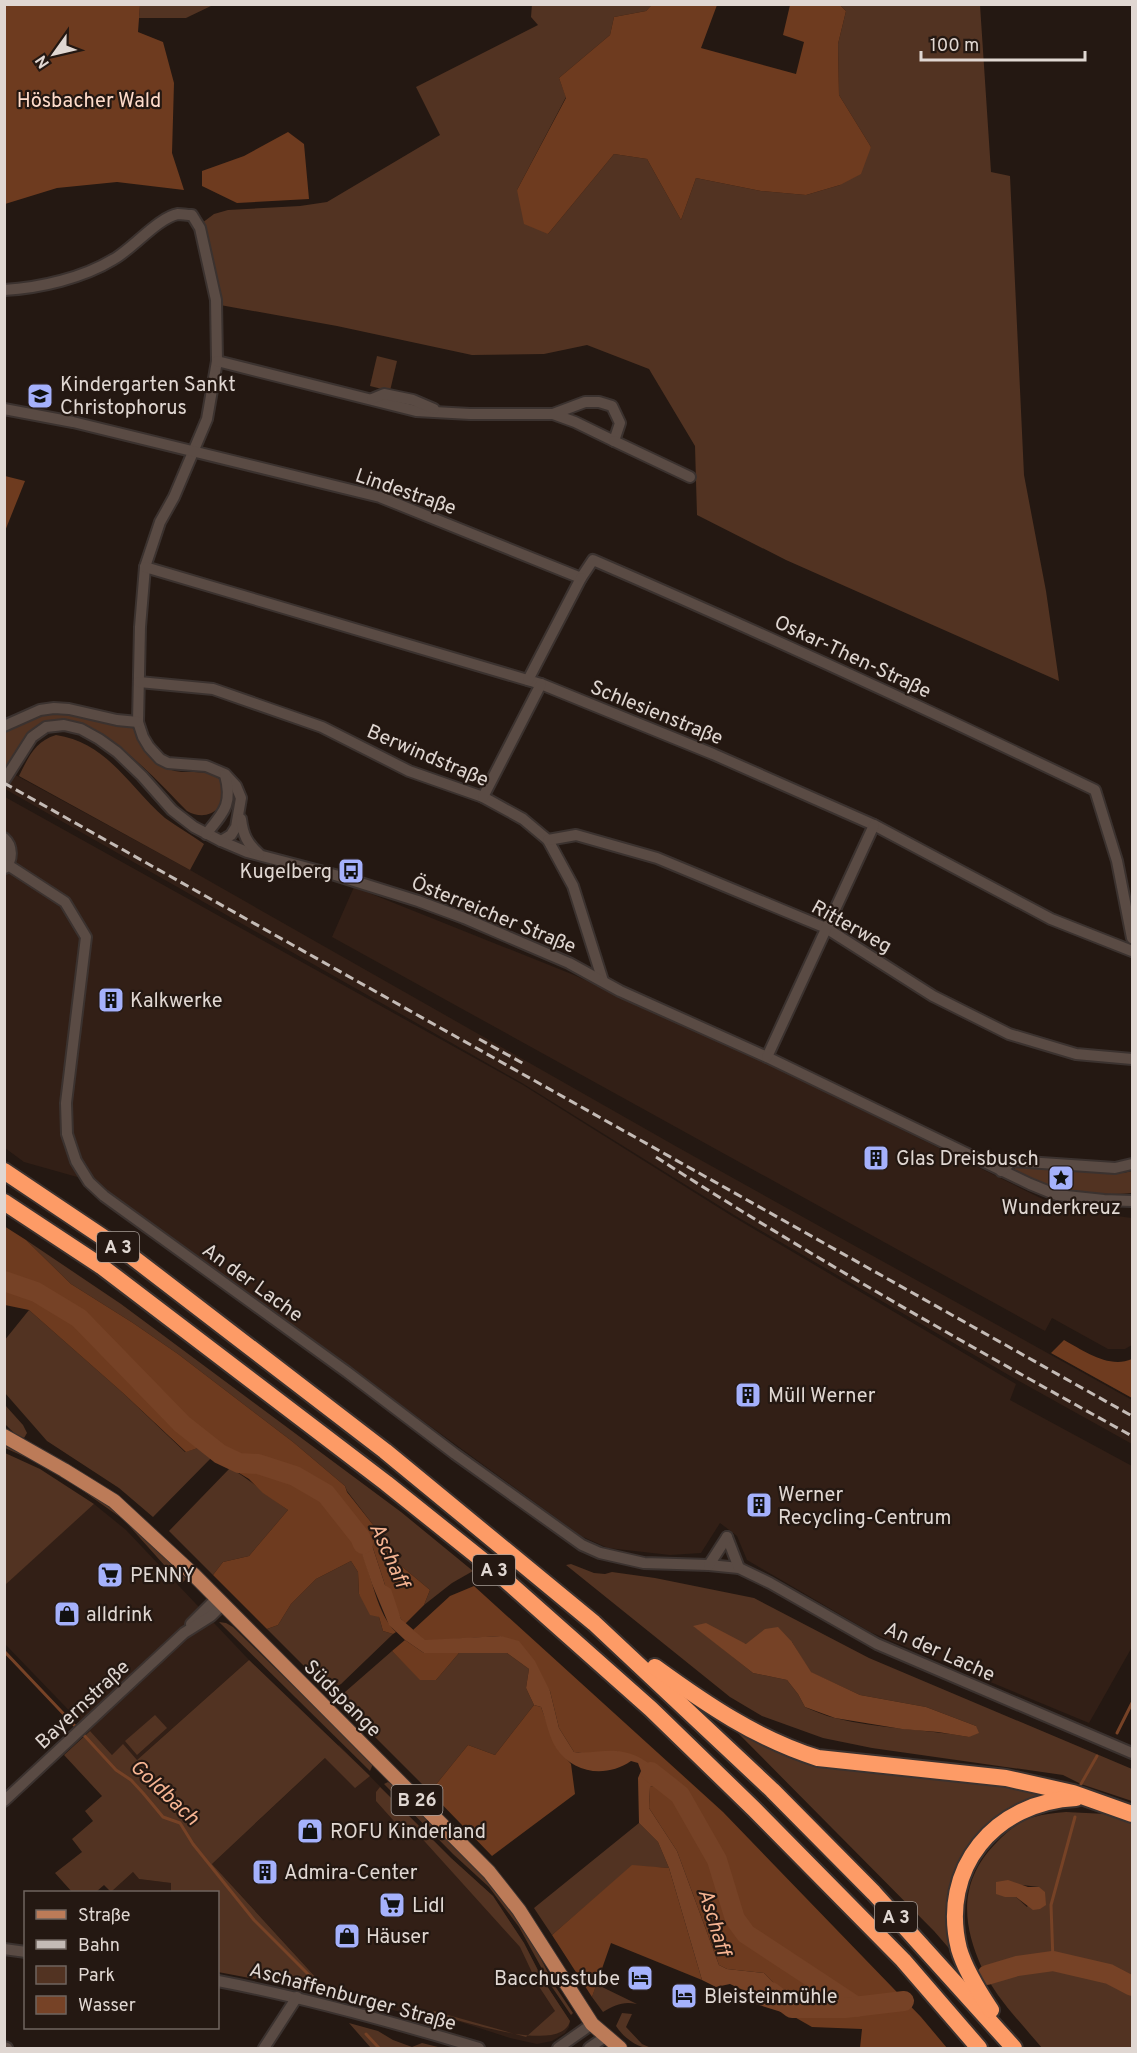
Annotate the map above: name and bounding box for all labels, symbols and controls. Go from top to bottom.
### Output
north arrow [24,24,84,84]
scale bar [921,24,1084,62]
text: 100 m [930,35,979,58]
text: N [32,51,55,72]
park label: Hösbacher Wald [17,89,161,115]
place label: Kindergarten Sankt Christophorus [60,373,236,422]
school or university icon: Kindergarten Sankt Christophorus [25,381,55,411]
street label: Lindestraße [351,463,459,522]
street label: Oskar-Then-Straße [770,610,935,706]
street label: Schlesienstraße [586,675,726,752]
street label: Berwindstraße [362,719,492,794]
bus stop icon: Kugelberg [336,856,366,886]
place label: Kugelberg [240,860,332,886]
street label: Österreicher Straße [407,870,580,961]
street label: Ritterweg [806,895,896,961]
building icon: Kalkwerke [96,985,126,1015]
place label: Kalkwerke [130,989,223,1015]
building icon: Glas Dreisbusch [861,1143,891,1173]
place label: Glas Dreisbusch [896,1147,1039,1173]
place icon: Wunderkreuz [1046,1163,1076,1193]
place label: Wunderkreuz [1001,1196,1121,1222]
road number: A 3 [97,1232,139,1262]
street label: An der Lache [196,1238,307,1329]
building icon: Müll Werner [733,1380,763,1410]
place label: Müll Werner [768,1384,876,1410]
place label: Werner Recycling-Centrum [778,1483,951,1532]
building icon: Werner Recycling-Centrum [744,1490,774,1520]
water label: Aschaff [362,1519,416,1594]
road number: A 3 [473,1555,515,1585]
supermarket icon: PENNY [95,1560,125,1590]
place label: PENNY [130,1564,195,1590]
shop icon: alldrink [52,1599,82,1629]
place label: alldrink [86,1603,153,1629]
street label: An der Lache [880,1617,999,1689]
street label: Bayernstraße [31,1655,136,1756]
street label: Südspange [297,1655,386,1744]
water label: Goldbach [123,1754,205,1833]
road number: B 26 [392,1785,442,1815]
shop icon: ROFU Kinderland [295,1816,325,1846]
place label: ROFU Kinderland [330,1820,486,1846]
building icon: Admira-Center [250,1857,280,1887]
place label: Admira-Center [284,1861,418,1887]
water label: Aschaff [691,1886,737,1961]
supermarket icon: Lidl [377,1890,407,1920]
legend [24,1891,219,2029]
place label: Lidl [412,1894,445,1920]
road number: A 3 [875,1902,917,1932]
text: Straße [78,1905,130,1928]
shop icon: Häuser [332,1921,362,1951]
place label: Häuser [366,1925,429,1951]
text: Bahn [78,1935,120,1958]
street label: Aschaffenburger Straße [246,1958,459,2038]
hotel icon: Bacchusstube [625,1963,655,1993]
text: Park [78,1965,115,1988]
place label: Bacchusstube [494,1967,620,1993]
hotel icon: Bleisteinmühle [669,1981,699,2011]
place label: Bleisteinmühle [704,1985,838,2011]
text: Wasser [78,1995,136,2018]

